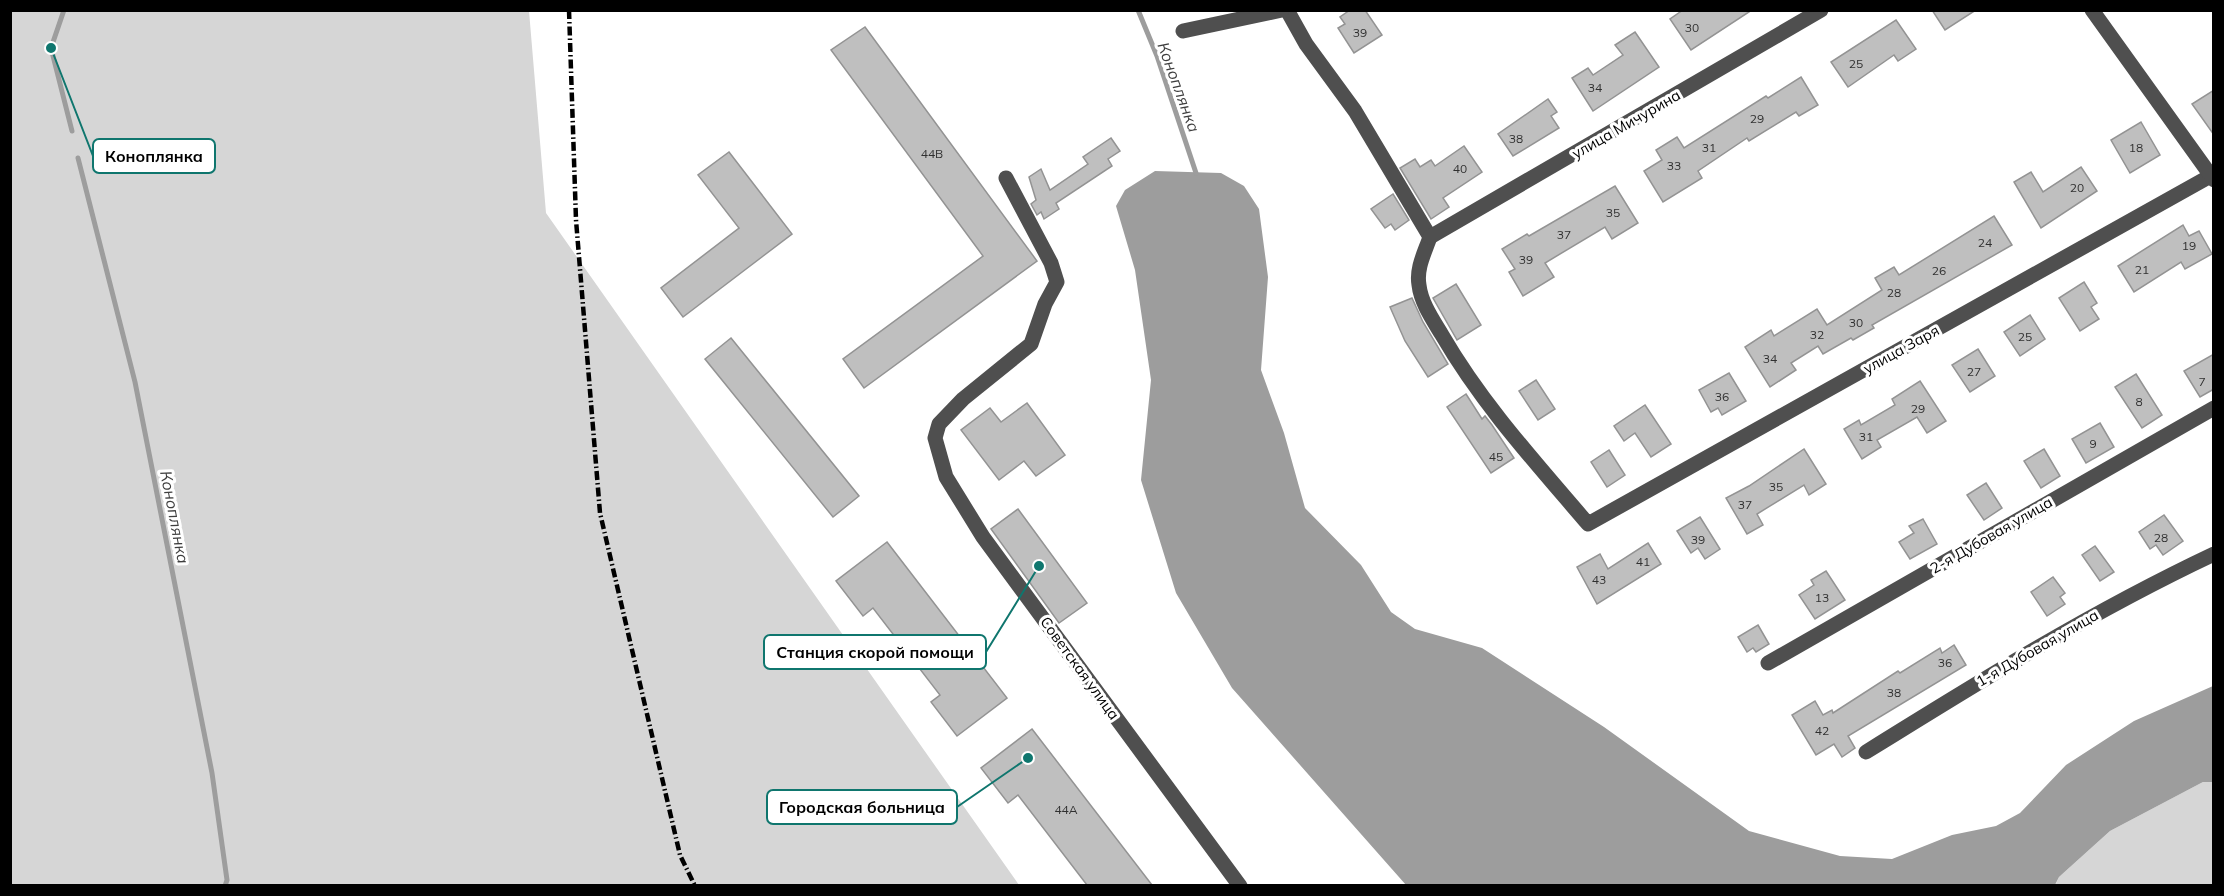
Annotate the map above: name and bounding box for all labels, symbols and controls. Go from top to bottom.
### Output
house number: 30 [1685,20,1699,35]
house number: 39 [1353,25,1367,40]
water label: Коноплянка [1153,39,1205,135]
house number: 25 [1849,56,1863,71]
house number: 34 [1588,80,1602,95]
street label: улица Мичурина [1568,85,1684,163]
house number: 29 [1750,111,1764,126]
house number: 38 [1509,131,1523,146]
callout: Коноплянка [93,139,215,173]
house number: 31 [1702,140,1716,155]
house number: 18 [2129,140,2143,155]
text: Коноплянка [105,146,203,166]
house number: 44В [921,146,943,161]
house number: 33 [1667,158,1681,173]
house number: 40 [1453,161,1467,176]
house number: 20 [2070,180,2084,195]
house number: 35 [1606,205,1620,220]
house number: 37 [1557,227,1571,242]
house number: 24 [1978,235,1992,250]
house number: 19 [2182,238,2196,253]
house number: 39 [1519,252,1533,267]
house number: 21 [2135,262,2149,277]
house number: 26 [1932,263,1946,278]
house number: 28 [1887,285,1901,300]
house number: 30 [1849,315,1863,330]
street label: улица Заря [1860,320,1942,378]
house number: 32 [1810,327,1824,342]
house number: 25 [2018,329,2032,344]
house number: 34 [1763,351,1777,366]
house number: 27 [1967,364,1981,379]
house number: 7 [2198,374,2206,389]
house number: 36 [1715,389,1729,404]
house number: 8 [2135,394,2143,409]
house number: 29 [1911,401,1925,416]
house number: 31 [1859,429,1873,444]
house number: 9 [2089,436,2097,451]
house number: 45 [1489,449,1503,464]
water label: Коноплянка [156,469,194,565]
house number: 35 [1769,479,1783,494]
street label: 2-я Дубовая улица [1926,492,2056,578]
house number: 37 [1738,497,1752,512]
house number: 28 [2154,530,2168,545]
house number: 39 [1691,532,1705,547]
house number: 41 [1636,554,1650,569]
house number: 43 [1592,572,1606,587]
house number: 13 [1815,590,1829,605]
street label: 1-я Дубовая улица [1972,605,2102,691]
street label: Советская улица [1036,613,1124,723]
callout: Станция скорой помощи [764,635,986,669]
text: Станция скорой помощи [776,642,974,662]
house number: 36 [1938,655,1952,670]
house number: 38 [1887,685,1901,700]
house number: 42 [1815,723,1829,738]
callout: Городская больница [767,790,957,824]
text: Городская больница [779,797,945,817]
house number: 44А [1054,802,1078,817]

